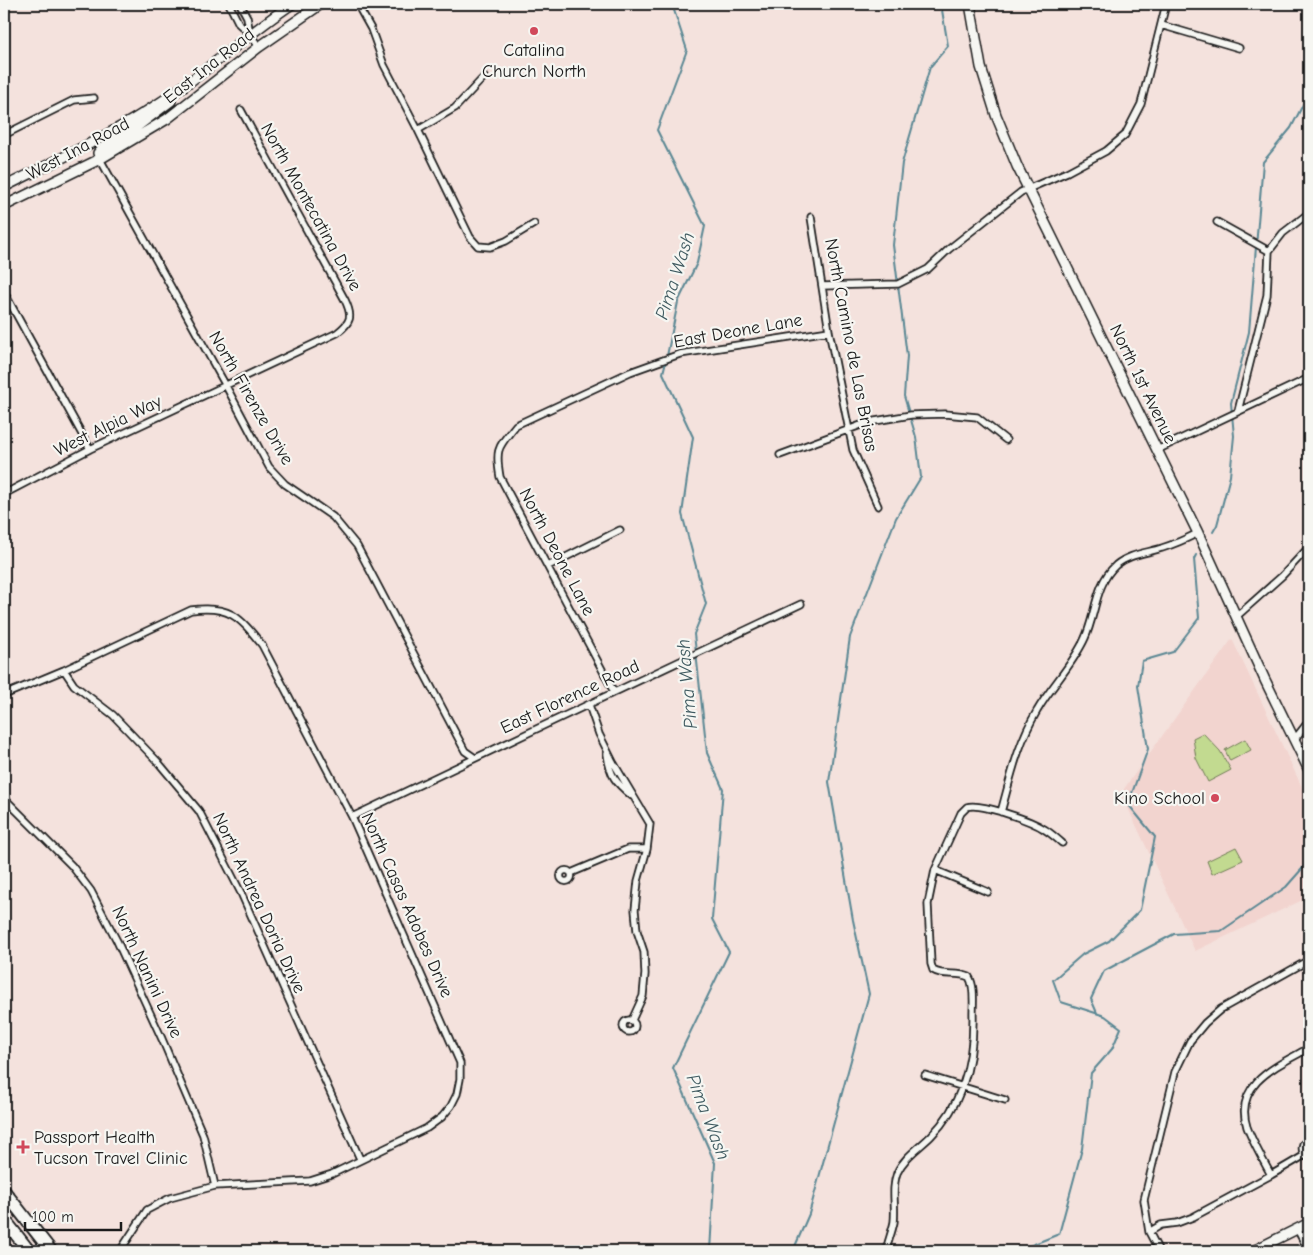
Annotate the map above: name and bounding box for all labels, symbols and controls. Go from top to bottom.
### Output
street label: East Ina Road [159,24,259,108]
marker: Catalina Church North [528,25,540,37]
place label: Catalina Church North [482,40,586,82]
street label: West Ina Road [23,113,133,185]
street label: North Montecatina Drive [256,119,366,295]
water label: Pima Wash [651,230,699,322]
street label: North Camino de Las Brisas [820,237,882,453]
street label: East Deone Lane [672,309,804,353]
street label: North 1st Avenue [1105,321,1181,447]
street label: North Firenze Drive [204,327,298,469]
street label: West Alpia Way [51,390,166,461]
street label: North Deone Lane [515,485,599,619]
water label: Pima Wash [672,638,702,730]
street label: East Florence Road [497,656,643,738]
place label: Kino School [1114,788,1205,809]
marker: Kino School [1209,792,1221,804]
street label: North Casas Adobes Drive [357,809,457,1001]
street label: North Andrea Doria Drive [208,810,310,996]
street label: North Nanini Drive [107,903,187,1041]
water label: Pima Wash [682,1071,734,1163]
place label: Passport Health Tucson Travel Clinic [34,1127,188,1169]
marker: Passport Health Tucson Travel Clinic [16,1140,30,1154]
scale bar [25,1200,121,1232]
text: 100 m [32,1208,74,1226]

